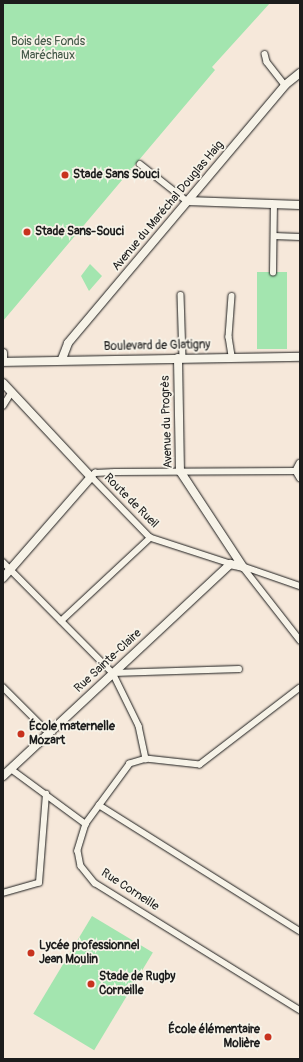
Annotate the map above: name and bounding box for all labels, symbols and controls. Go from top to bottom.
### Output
park label: Bois des Fonds Maréchaux [11,35,85,63]
street label: Avenue du Maréchal Douglas Haig [109,138,227,274]
place label: Stade Sans Souci [73,168,159,182]
marker: Stade Sans Souci [60,170,70,180]
place label: Stade Sans-Souci [35,225,124,239]
marker: Stade Sans-Souci [22,227,32,237]
street label: Boulevard de Glatigny [104,338,210,354]
street label: Avenue du Progrès [158,375,176,469]
street label: Route de Rueil [101,471,161,531]
street label: Rue Sainte-Claire [71,626,145,696]
place label: École maternelle Mozart [29,720,115,748]
marker: École maternelle Mozart [16,729,26,739]
street label: Rue Corneille [98,866,162,914]
place label: Lycée professionnel Jean Moulin [39,939,140,967]
marker: Lycée professionnel Jean Moulin [26,948,36,958]
place label: Stade de Rugby Corneille [99,970,175,998]
marker: Stade de Rugby Corneille [86,979,96,989]
place label: École élémentaire Molière [168,1023,260,1051]
marker: École élémentaire Molière [263,1032,273,1042]

